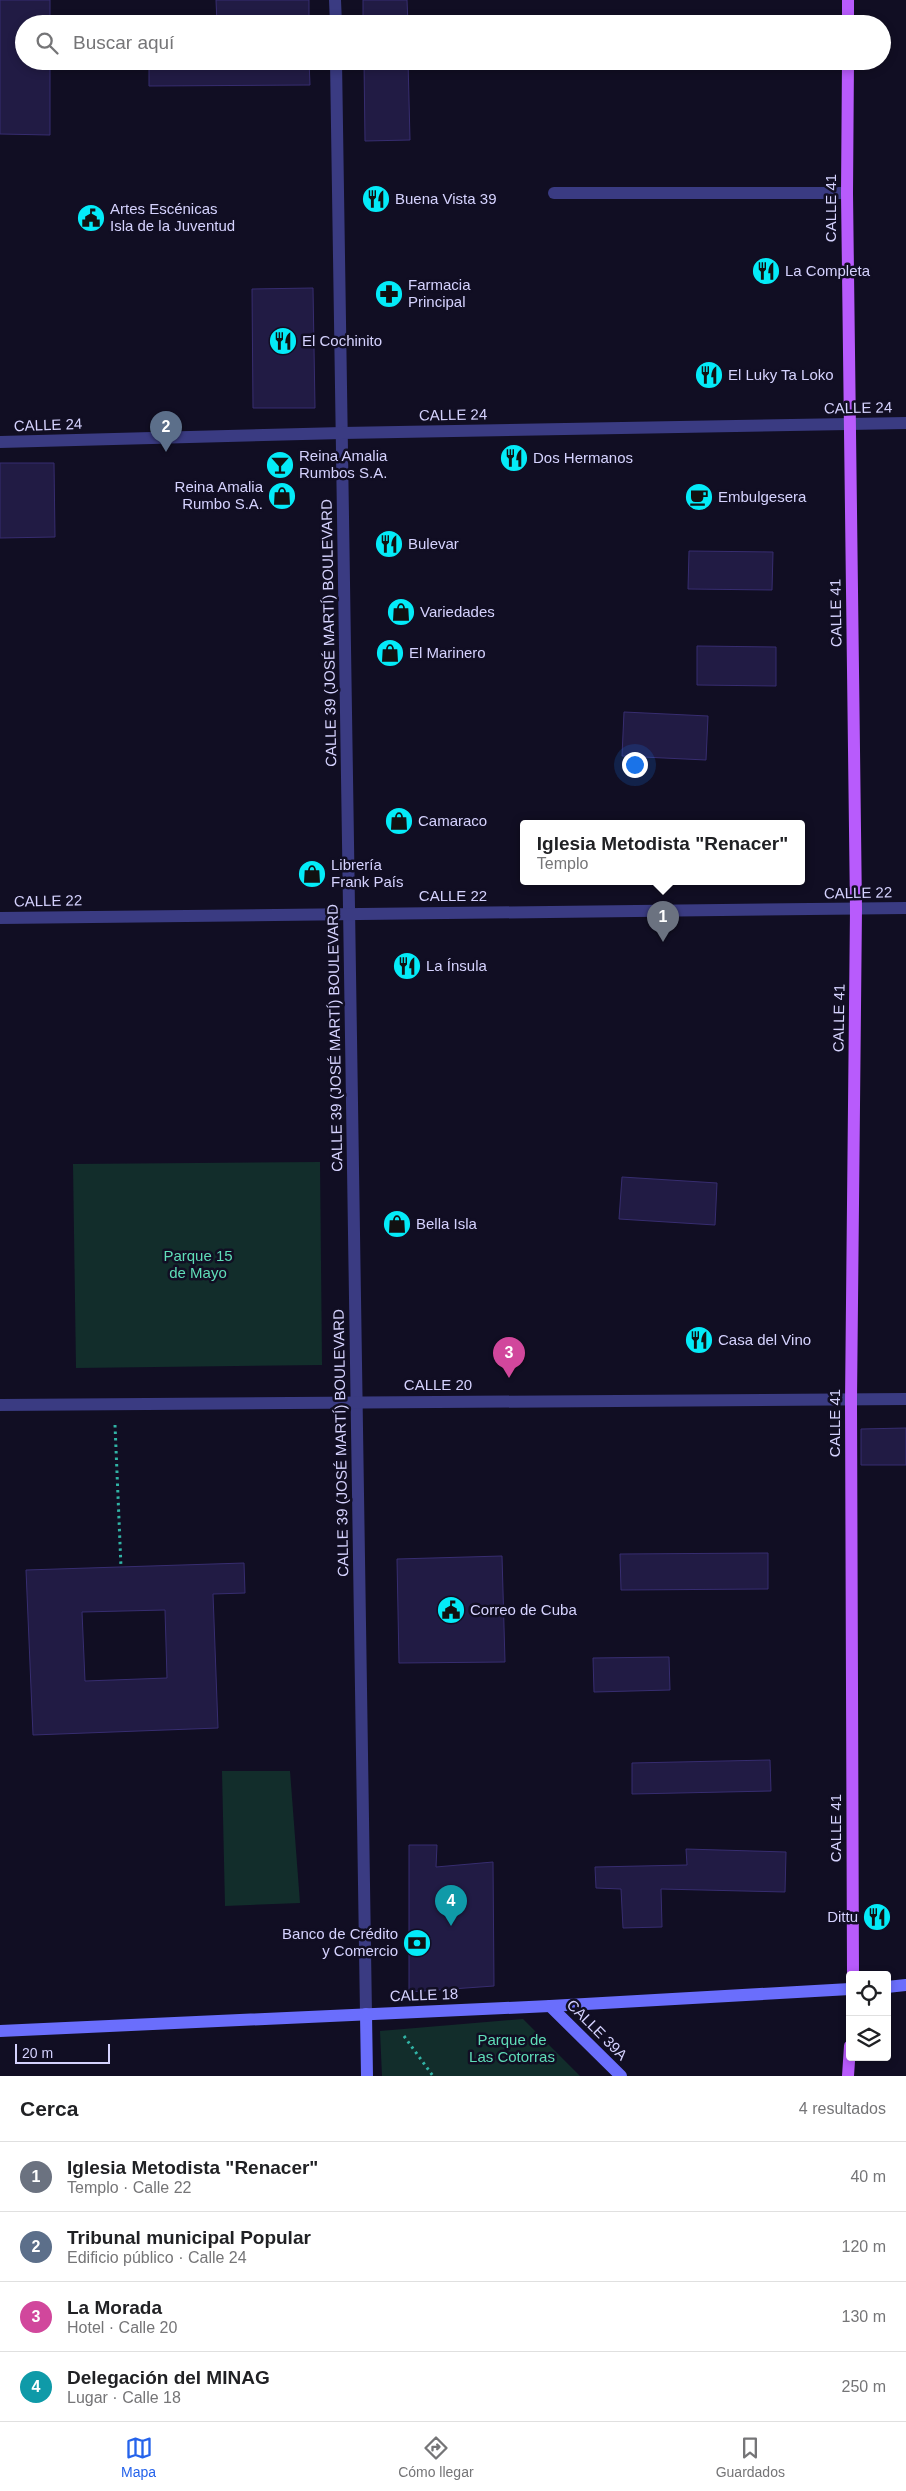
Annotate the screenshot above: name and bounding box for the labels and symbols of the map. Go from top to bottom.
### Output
street label: CALLE 41 [822,174,839,242]
restaurant icon: Buena Vista 39 [361,184,391,214]
place label: Buena Vista 39 [395,190,496,207]
place label: Artes Escénicas Isla de la Juventud [110,200,235,234]
public building icon: Artes Escénicas Isla de la Juventud [76,203,106,233]
restaurant icon: La Completa [751,256,781,286]
place label: La Completa [785,262,871,279]
place label: Farmacia Principal [408,276,471,310]
pharmacy icon: Farmacia Principal [374,279,404,309]
restaurant icon: El Cochinito [268,326,298,356]
place label: El Cochinito [302,332,382,349]
restaurant icon: El Luky Ta Loko [694,360,724,390]
place label: El Luky Ta Loko [728,366,834,383]
street label: CALLE 24 [824,398,892,417]
street label: CALLE 24 [419,405,487,424]
pin: 2 [150,411,182,452]
street label: CALLE 24 [14,415,82,434]
restaurant icon: Dos Hermanos [499,443,529,473]
place label: Reina Amalia Rumbos S.A. [299,447,388,481]
place label: Dos Hermanos [533,449,633,466]
bar icon: Reina Amalia Rumbos S.A. [265,450,295,480]
place label: Reina Amalia Rumbo S.A. [175,478,264,512]
shop icon: Reina Amalia Rumbo S.A. [267,481,297,511]
cafe icon: Embulgesera [684,482,714,512]
place label: Embulgesera [718,488,807,505]
street label: CALLE 39 (JOSÉ MARTÍ) BOULEVARD [318,499,339,767]
restaurant icon: Bulevar [374,529,404,559]
place label: Bulevar [408,535,459,552]
street label: CALLE 41 [826,579,845,647]
shop icon: Variedades [386,597,416,627]
place label: Variedades [420,603,495,620]
shop icon: El Marinero [375,638,405,668]
place label: El Marinero [409,644,486,661]
your location [622,752,648,778]
shop icon: Camaraco [384,806,414,836]
place label: Camaraco [418,812,487,829]
place label: Librería Frank País [331,856,404,890]
shop icon: Librería Frank País [297,859,327,889]
street label: CALLE 22 [824,883,892,902]
street label: CALLE 22 [419,887,487,904]
street label: CALLE 22 [14,891,82,910]
pin: 1 [647,901,679,942]
street label: CALLE 39 (JOSÉ MARTÍ) BOULEVARD [324,904,345,1172]
restaurant icon: La Ínsula [392,951,422,981]
place label: La Ínsula [426,957,488,974]
street label: CALLE 41 [829,984,848,1052]
shop icon: Bella Isla [382,1209,412,1239]
place label: Bella Isla [416,1215,478,1232]
park label: Parque 15 de Mayo [163,1247,233,1281]
street label: CALLE 39 (JOSÉ MARTÍ) BOULEVARD [330,1309,351,1577]
restaurant icon: Casa del Vino [684,1325,714,1355]
place label: Casa del Vino [718,1331,811,1348]
pin: 3 [493,1337,525,1378]
street label: CALLE 20 [404,1376,472,1393]
street label: CALLE 41 [826,1389,843,1457]
public building icon: Correo de Cuba [436,1595,466,1625]
place label: Correo de Cuba [470,1601,577,1618]
street label: CALLE 41 [827,1794,844,1862]
pin: 4 [435,1885,467,1926]
restaurant icon: Dittu [862,1902,892,1932]
place label: Dittu [827,1908,858,1925]
place label: Banco de Crédito y Comercio [282,1925,398,1959]
bank icon: Banco de Crédito y Comercio [402,1928,432,1958]
street label: CALLE 18 [390,1985,458,2004]
street label: CALLE 39A [564,1996,631,2063]
park label: Parque de Las Cotorras [469,2031,555,2065]
scale bar [15,2041,110,2064]

